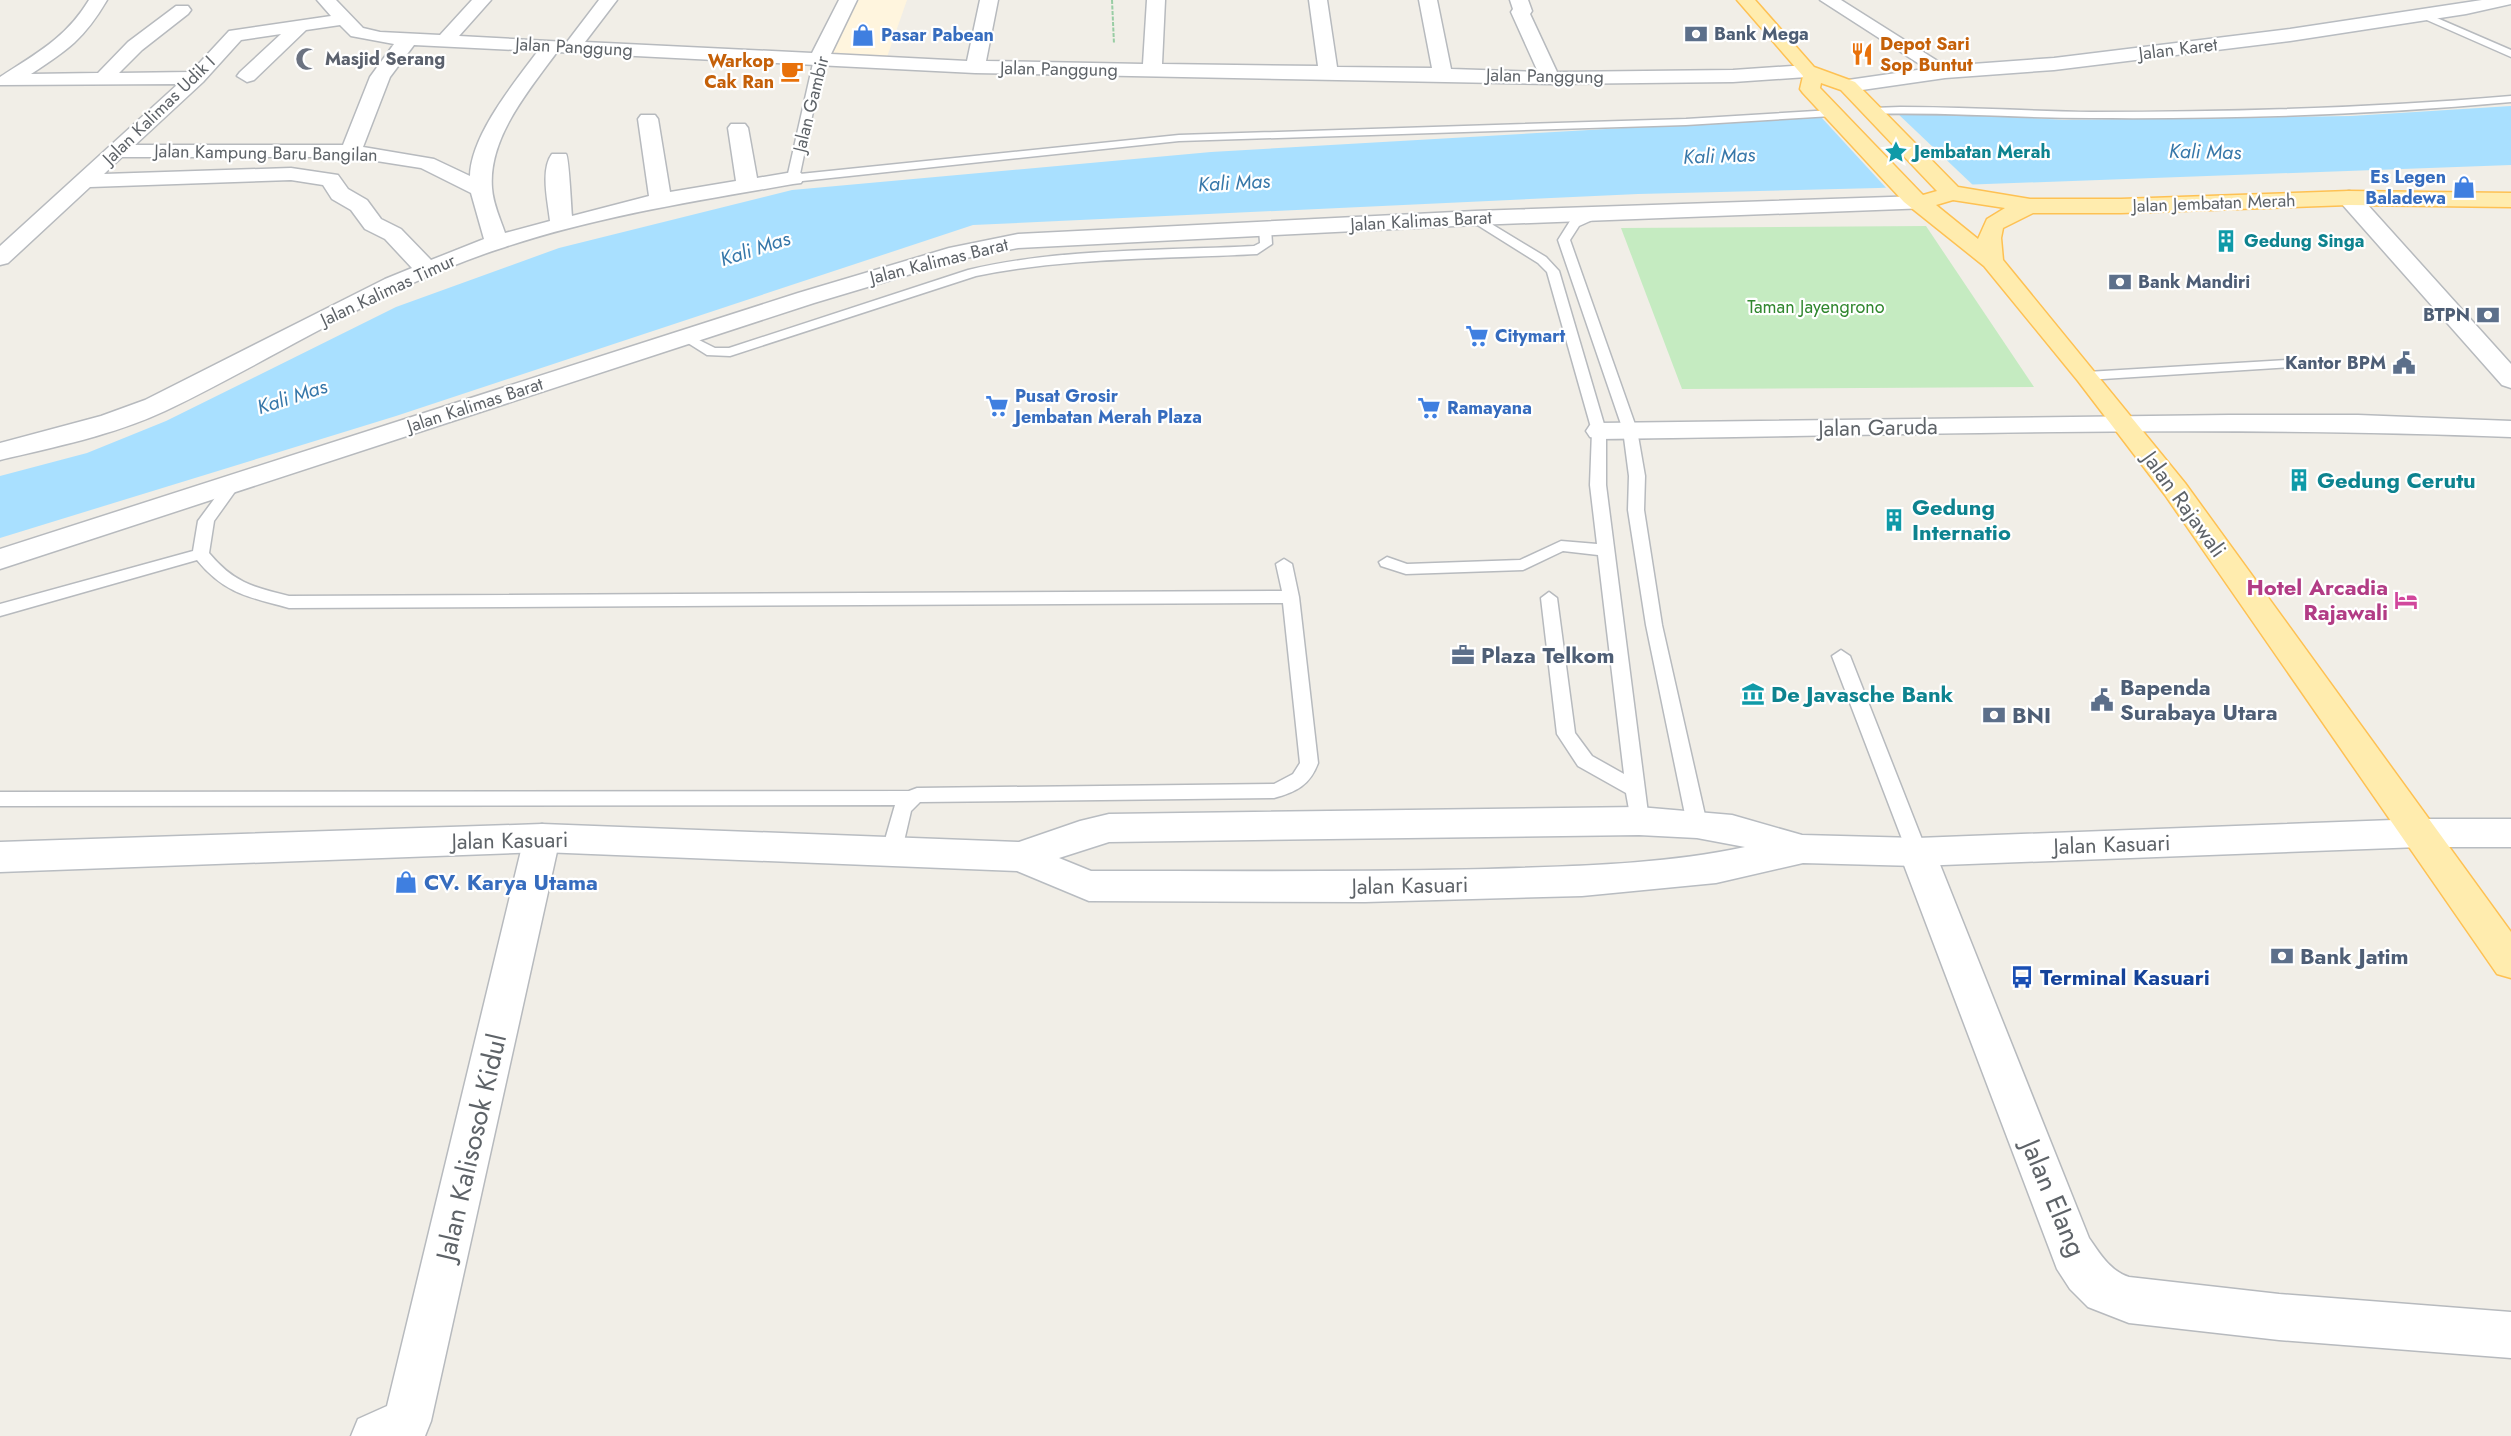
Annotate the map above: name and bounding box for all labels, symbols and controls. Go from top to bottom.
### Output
bank icon: Bank Mega [1683,21,1709,47]
place label: Bank Mega [1714,21,1809,47]
shop icon: Pasar Pabean [850,22,876,48]
place label: Pasar Pabean [881,22,994,48]
street label: Jalan Panggung [513,31,633,63]
place label: Depot Sari Sop Buntut [1880,31,1973,78]
street label: Jalan Karet [2135,31,2219,67]
restaurant icon: Depot Sari Sop Buntut [1849,41,1875,67]
mosque icon: Masjid Serang [294,46,320,72]
place label: Masjid Serang [325,46,445,72]
place label: Warkop Cak Ran [704,48,774,95]
street label: Jalan Kalimas Udik I [95,49,221,172]
street label: Jalan Gambir [786,52,836,157]
street label: Jalan Panggung [998,55,1118,83]
cafe icon: Warkop Cak Ran [779,58,805,84]
street label: Jalan Panggung [1484,62,1604,90]
water label: Kali Mas [2169,137,2241,167]
street label: Jalan Kampung Baru Bangilan [152,138,378,168]
place icon: Jembatan Merah [1883,139,1909,165]
place label: Jembatan Merah [1911,139,2051,165]
water label: Kali Mas [1682,140,1756,172]
place label: Es Legen Baladewa [2365,164,2446,211]
water label: Kali Mas [1197,167,1271,199]
shop icon: Es Legen Baladewa [2451,174,2477,200]
street label: Jalan Jembatan Merah [2130,187,2296,219]
street label: Jalan Kalimas Barat [1348,204,1493,238]
water label: Kali Mas [716,224,794,274]
building icon: Gedung Singa [2213,228,2239,254]
place label: Gedung Singa [2244,228,2364,254]
street label: Jalan Kalimas Barat [865,231,1011,291]
street label: Jalan Kalimas Timur [314,247,461,334]
bank icon: Bank Mandiri [2107,269,2133,295]
place label: Bank Mandiri [2138,269,2250,295]
park label: Taman Jayengrono [1747,294,1885,320]
place label: BTPN [2423,302,2470,328]
bank icon: BTPN [2475,302,2501,328]
supermarket icon: Citymart [1464,323,1490,349]
place label: Citymart [1495,323,1566,349]
place label: Kantor BPM [2285,350,2386,376]
public building icon: Kantor BPM [2391,350,2417,376]
street label: Jalan Kalimas Barat [402,371,547,440]
water label: Kali Mas [253,372,331,422]
place label: Pusat Grosir Jembatan Merah Plaza [1012,383,1202,430]
supermarket icon: Pusat Grosir Jembatan Merah Plaza [984,393,1010,419]
supermarket icon: Ramayana [1416,395,1442,421]
place label: Ramayana [1447,395,1532,421]
street label: Jalan Garuda [1815,410,1938,444]
street label: Jalan Rajawali [2134,442,2235,564]
place label: Gedung Cerutu [2317,464,2476,496]
building icon: Gedung Cerutu [2286,467,2312,493]
place label: Gedung Internatio [1912,491,2011,548]
building icon: Gedung Internatio [1881,507,1907,533]
place label: Hotel Arcadia Rajawali [2246,571,2388,628]
hotel icon: Hotel Arcadia Rajawali [2393,587,2419,613]
place label: Plaza Telkom [1481,639,1615,671]
office icon: Plaza Telkom [1450,642,1476,668]
place label: Bapenda Surabaya Utara [2120,671,2278,728]
place label: De Javasche Bank [1771,678,1954,710]
museum icon: De Javasche Bank [1740,681,1766,707]
public building icon: Bapenda Surabaya Utara [2089,687,2115,713]
place label: BNI [2012,699,2051,731]
bank icon: BNI [1981,702,2007,728]
street label: Jalan Kasuari [448,823,569,857]
street label: Jalan Kasuari [2050,826,2171,862]
place label: CV. Karya Utama [424,866,598,898]
street label: Jalan Kasuari [1348,868,1469,902]
shop icon: CV. Karya Utama [393,869,419,895]
place label: Bank Jatim [2300,940,2409,972]
bank icon: Bank Jatim [2269,943,2295,969]
place label: Terminal Kasuari [2040,961,2210,993]
bus stop icon: Terminal Kasuari [2009,964,2035,990]
street label: Jalan Kalisosok Kidul [425,1030,516,1267]
street label: Jalan Elang [2011,1130,2096,1263]

